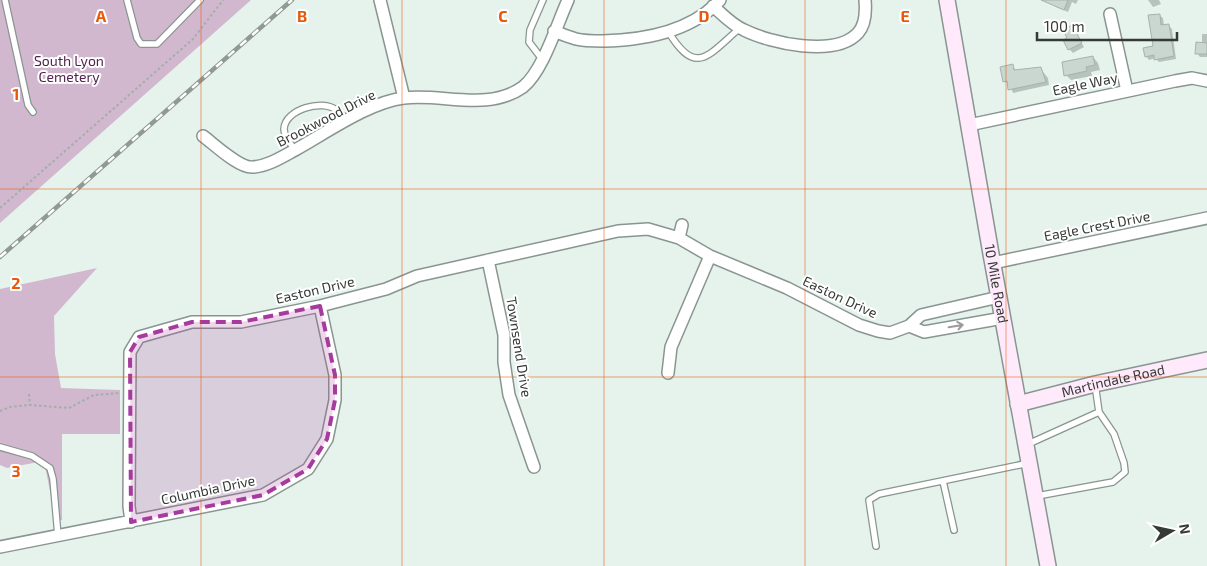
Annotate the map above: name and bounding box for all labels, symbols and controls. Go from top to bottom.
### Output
text: A [96,6,107,25]
text: B [297,6,307,25]
text: C [498,6,508,25]
text: D [699,6,710,25]
text: E [900,6,910,25]
scale bar [1037,10,1177,42]
text: 100 m [1044,17,1085,35]
park label: South Lyon Cemetery [34,52,104,85]
street label: Eagle Way [1051,68,1120,99]
text: 1 [13,84,19,103]
street label: Brookwood Drive [273,85,378,150]
street label: Eagle Crest Drive [1042,207,1151,244]
street label: 10 Mile Road [981,243,1012,325]
street label: Easton Drive [274,272,356,307]
street label: Easton Drive [800,272,880,321]
text: 2 [11,273,21,292]
street label: Townsend Drive [503,296,536,398]
one-way arrow [947,321,963,331]
street label: Martindale Road [1060,360,1166,400]
text: 3 [11,461,21,480]
street label: Columbia Drive [159,471,257,508]
north arrow [1147,506,1197,556]
text: N [1176,523,1195,535]

